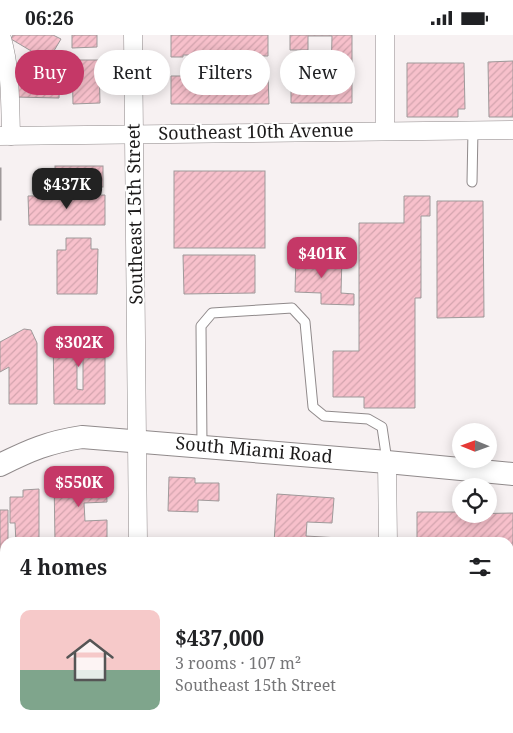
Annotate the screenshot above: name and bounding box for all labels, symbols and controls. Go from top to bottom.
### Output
text: 06:26 [25,5,74,31]
chip: Buy [15,50,84,95]
chip: Rent [94,50,170,95]
chip: Filters [180,50,270,95]
chip: New [280,50,355,95]
street label: Southeast 10th Avenue [158,117,354,145]
street label: Southeast 15th Street [120,123,148,305]
pin: $437K [32,167,102,210]
text: $437K [43,173,91,195]
pin: $401K [287,237,357,279]
text: $401K [298,242,346,264]
pin: $302K [44,325,114,368]
text: $302K [55,331,103,353]
north arrow [452,423,498,467]
map controls [452,423,497,523]
street label: South Miami Road [175,430,334,468]
pin: $550K [44,465,114,508]
text: $550K [55,471,103,493]
button: locate [452,478,497,523]
text: 4 homes [20,553,107,581]
icon: filters [466,553,494,581]
text: $437,000 [175,624,264,652]
icon: home [60,630,120,690]
text: 3 rooms · 107 m² [175,652,301,674]
text: Southeast 15th Street [175,674,336,696]

